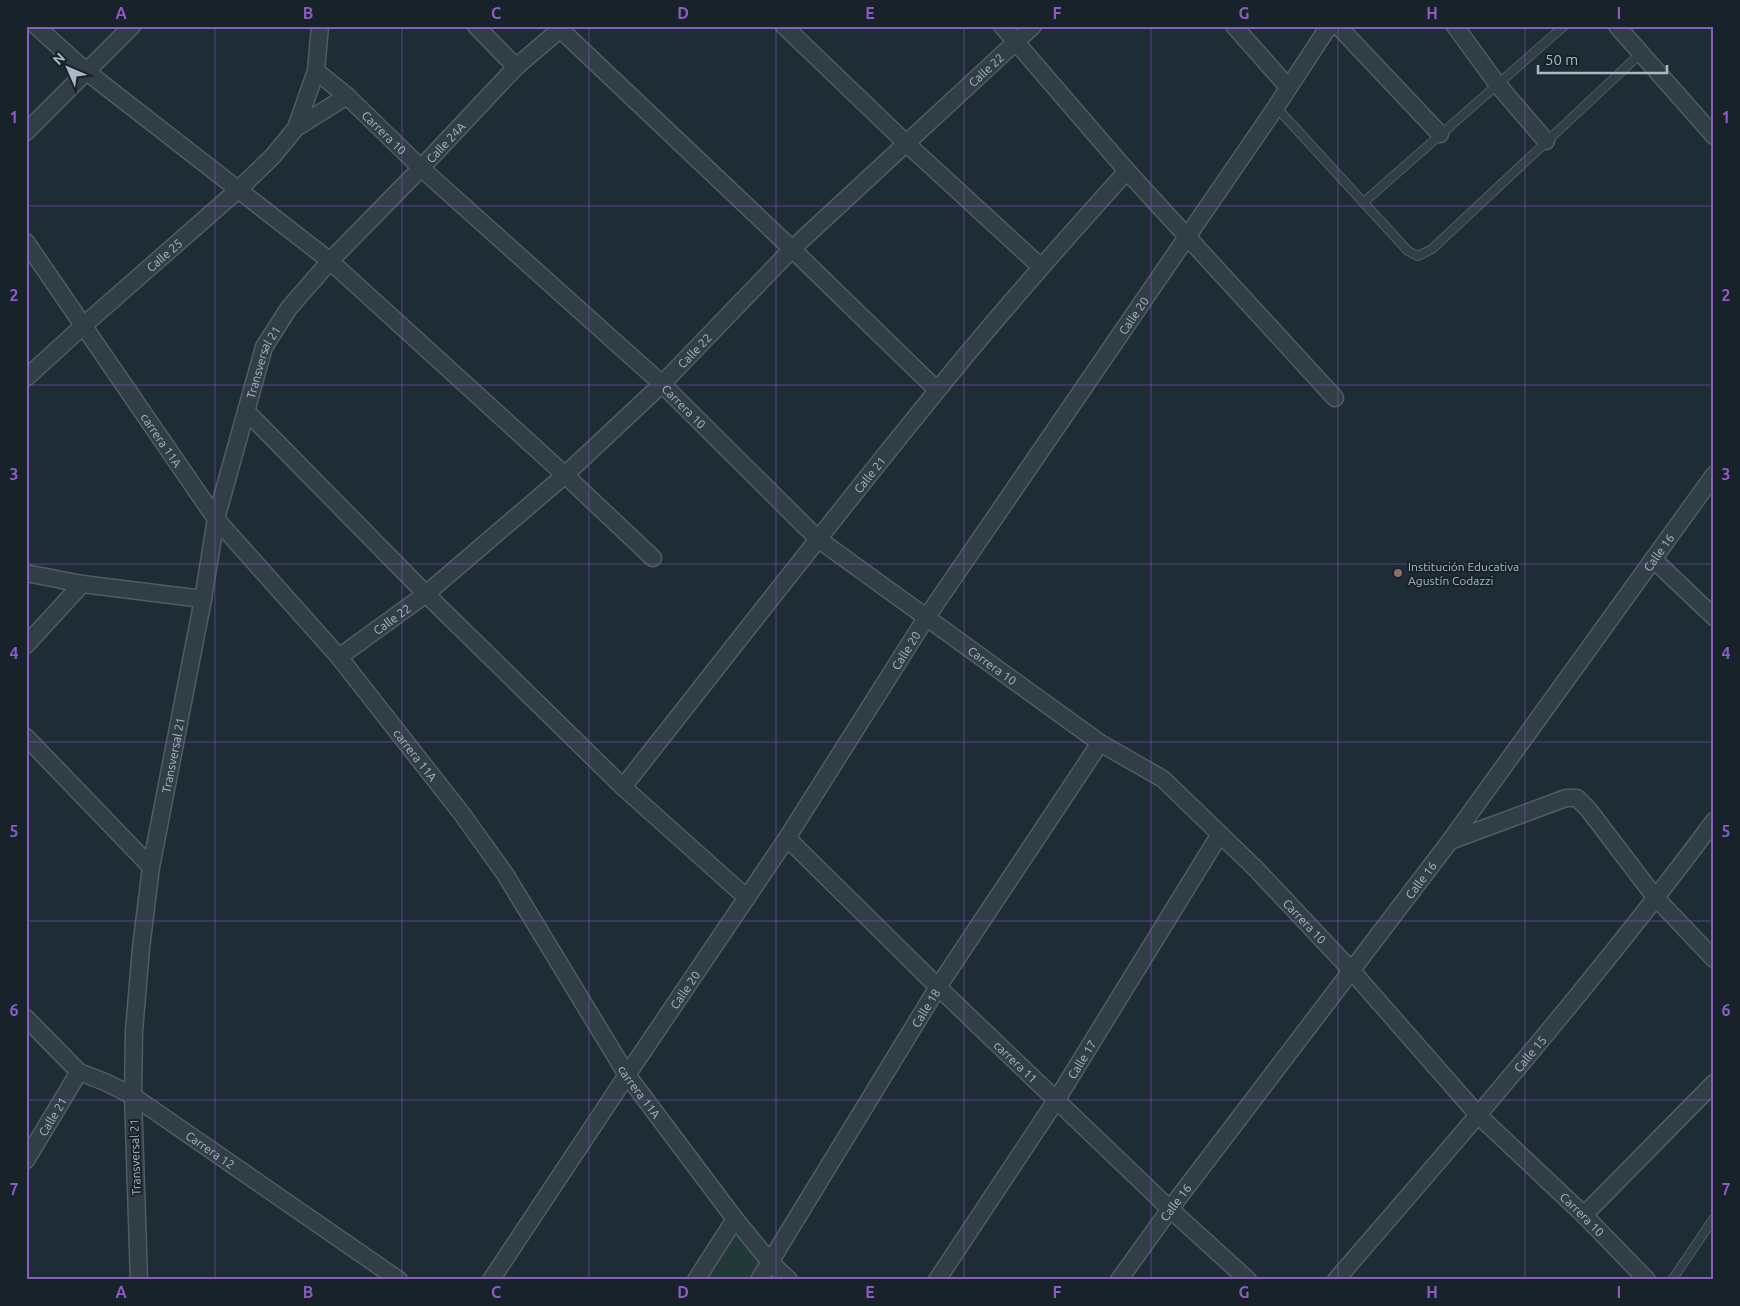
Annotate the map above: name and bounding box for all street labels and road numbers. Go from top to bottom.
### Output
street label: Calle 22 [966,50,1006,89]
street label: Carrera 10 [360,108,409,157]
street label: Calle 24A [423,119,468,165]
street label: Calle 25 [144,236,184,274]
street label: Calle 20 [1116,294,1151,337]
street label: Transversal 21 [243,323,282,400]
street label: Calle 22 [675,331,714,370]
street label: Carrera 10 [660,382,709,431]
street label: carrera 11A [139,411,185,469]
street label: Calle 21 [851,454,888,495]
street label: Calle 16 [1641,531,1676,573]
street label: Calle 22 [371,601,413,637]
street label: Calle 20 [889,629,923,672]
street label: Carrera 10 [966,643,1019,687]
street label: Transversal 21 [159,716,186,794]
street label: carrera 11A [391,726,440,783]
street label: Calle 16 [1402,859,1439,901]
street label: Carrera 10 [1281,896,1329,946]
street label: Calle 20 [667,968,702,1011]
street label: Calle 18 [909,986,942,1029]
street label: Calle 15 [1511,1033,1548,1074]
street label: Calle 17 [1065,1037,1098,1081]
street label: carrera 11 [992,1038,1040,1085]
street label: carrera 11A [616,1063,664,1121]
street label: Calle 21 [36,1095,69,1138]
street label: Transversal 21 [127,1118,143,1196]
street label: Carrera 12 [184,1128,237,1171]
street label: Calle 16 [1157,1181,1193,1223]
street label: Carrera 10 [1558,1190,1607,1239]

